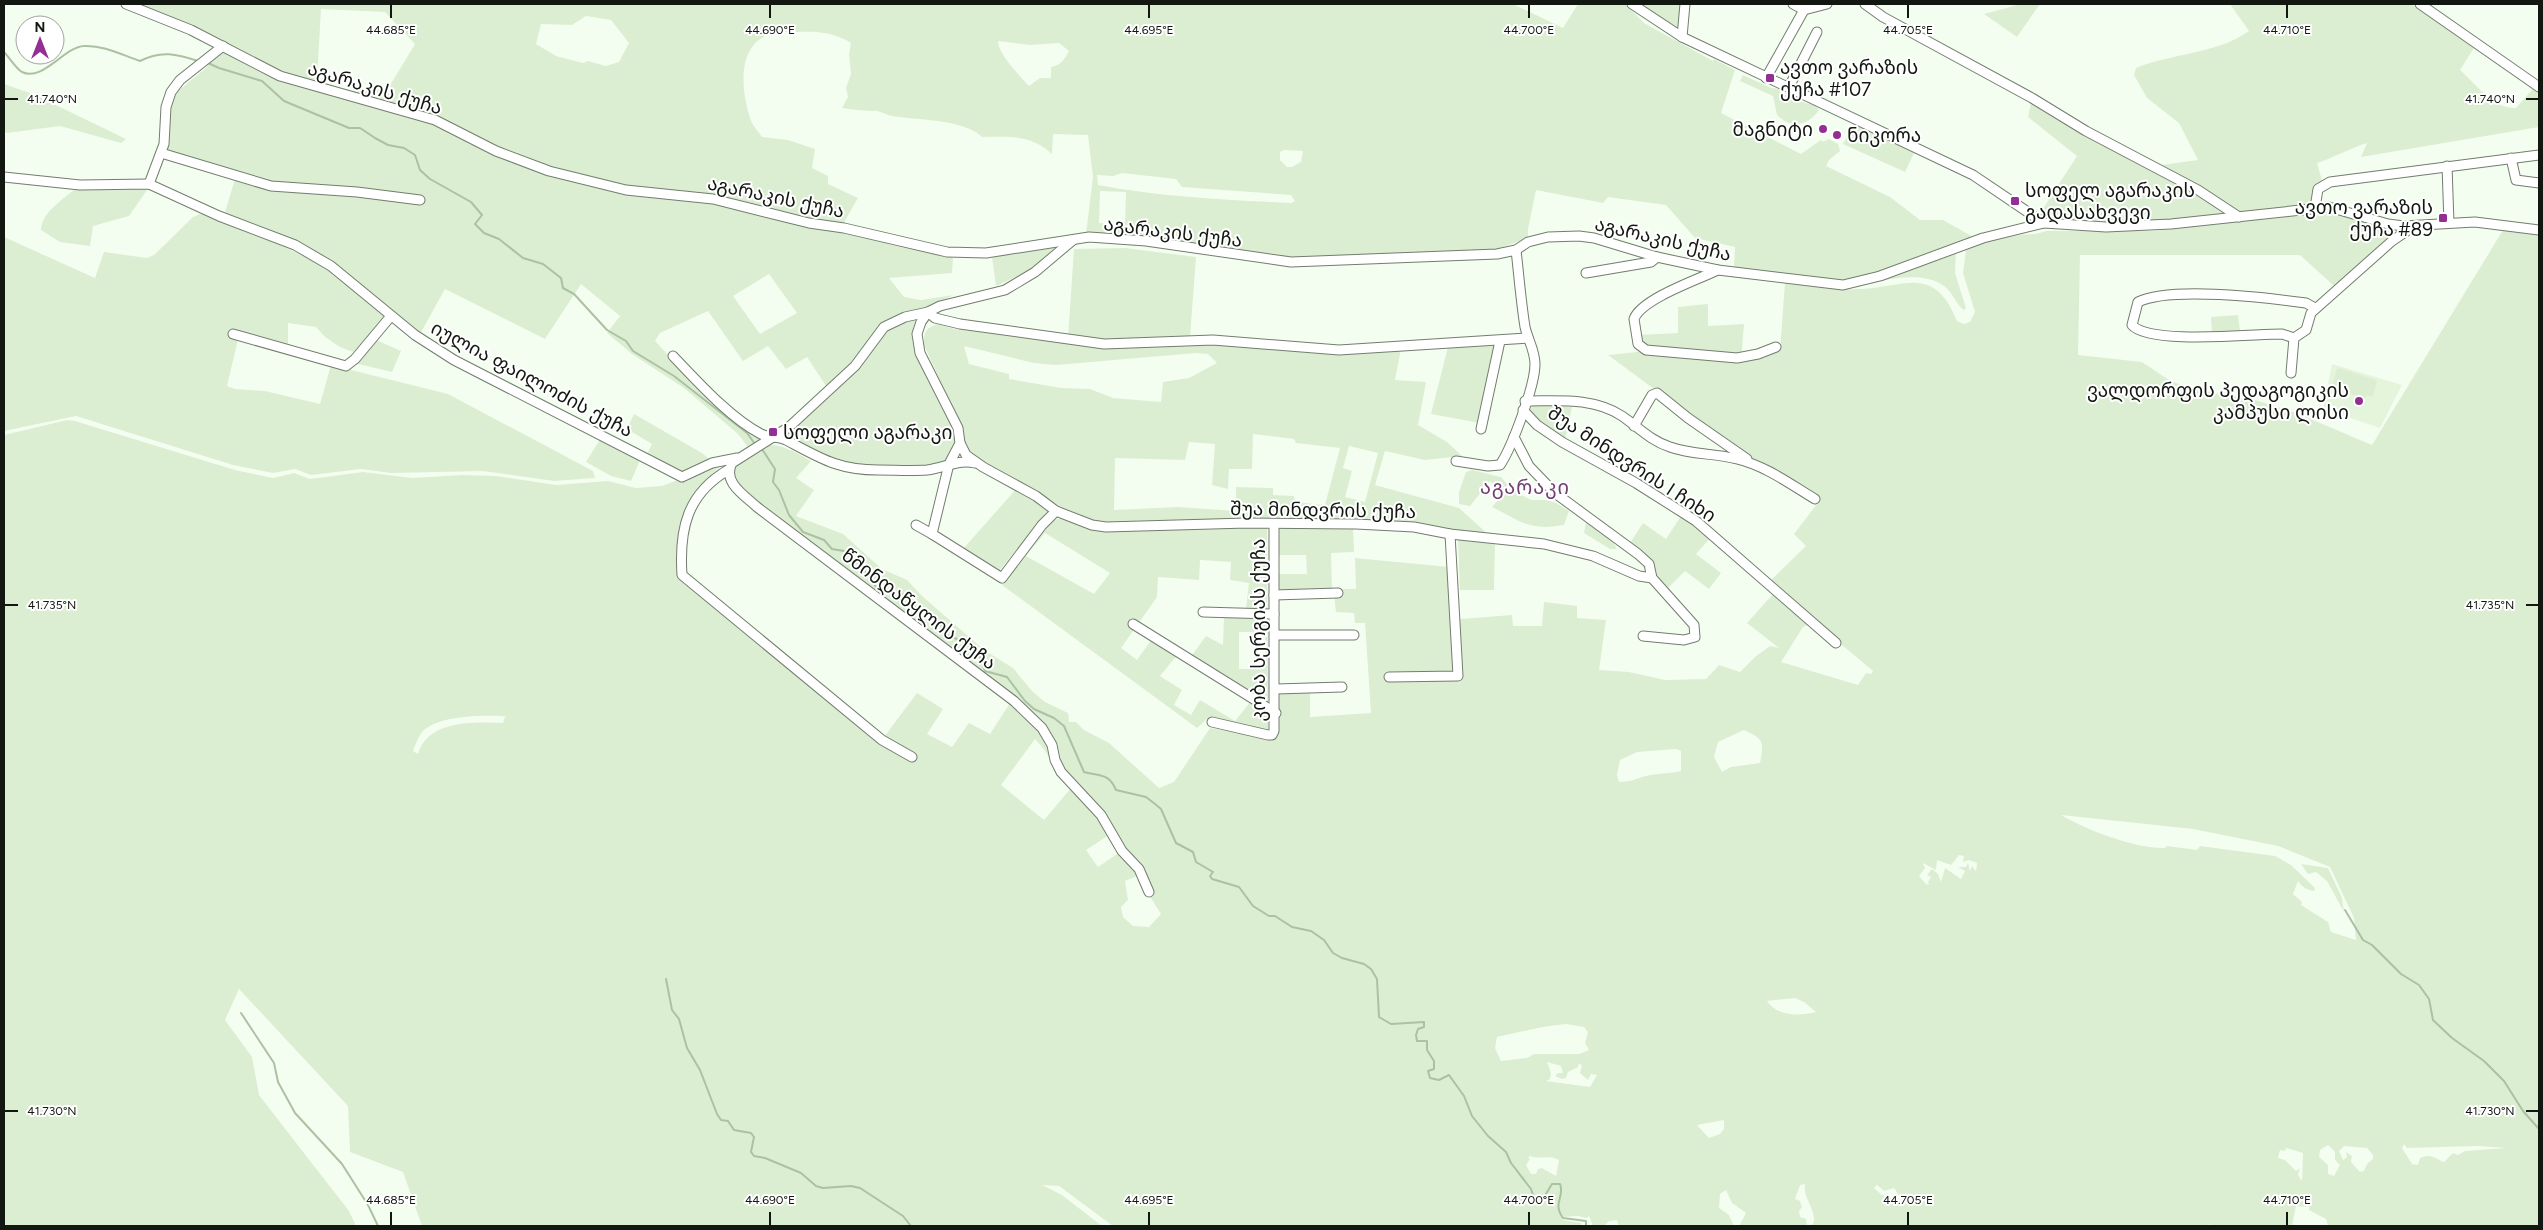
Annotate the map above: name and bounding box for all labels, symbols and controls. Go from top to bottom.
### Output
north arrow [15,15,65,65]
text: N [35,19,45,36]
text: 44.685°E [366,23,416,37]
text: 44.690°E [745,23,795,37]
text: 44.695°E [1124,23,1174,37]
text: 44.700°E [1504,23,1554,37]
text: 44.705°E [1883,23,1933,37]
text: 44.710°E [2263,23,2311,37]
place label: ავთო ვარაზის ქუჩა #107 [1780,56,1918,101]
street label: აგარაკის ქუჩა [305,57,445,119]
marker: ავთო ვარაზის ქუჩა #107 [1764,72,1776,84]
text: 41.740°N [27,92,77,106]
text: 41.740°N [2465,92,2515,106]
place label: მაგნიტი [1733,118,1813,141]
marker: მაგნიტი [1817,123,1829,135]
place label: ნიკორა [1847,124,1921,147]
marker: ნიკორა [1831,129,1843,141]
street label: აგარაკის ქუჩა [705,171,847,223]
place label: სოფელ აგარაკის გადასახვევი [2025,179,2195,225]
marker: სოფელ აგარაკის გადასახვევი [2009,195,2021,207]
place label: ავთო ვარაზის ქუჩა #89 [2295,196,2433,241]
street label: აგარაკის ქუჩა [1102,212,1244,252]
street label: აგარაკის ქუჩა [1593,212,1733,266]
marker: ავთო ვარაზის ქუჩა #89 [2437,212,2449,224]
street label: იულია ფაილოძის ქუჩა [427,316,637,443]
place label: ვალდორფის პედაგოგიკის კამპუსი ლისი [2087,379,2349,425]
marker: ვალდორფის პედაგოგიკის კამპუსი ლისი [2353,395,2365,407]
street label: შუა მინდვრის I ჩიხი [1543,401,1720,528]
place label: სოფელი აგარაკი [783,421,952,445]
marker: სოფელი აგარაკი [767,426,779,438]
district label: აგარაკი [1480,475,1570,499]
street label: შუა მინდვრის ქუჩა [1230,497,1416,524]
street label: კობა სერგიას ქუჩა [1247,539,1270,721]
street label: წმინდაწყლის ქუჩა [837,543,1001,675]
text: 41.735°N [28,598,76,612]
text: 41.735°N [2466,598,2514,612]
text: 41.730°N [27,1104,77,1118]
text: 41.730°N [2465,1104,2515,1118]
text: 44.685°E [366,1193,416,1207]
text: 44.690°E [745,1193,795,1207]
text: 44.695°E [1124,1193,1174,1207]
text: 44.700°E [1504,1193,1554,1207]
text: 44.705°E [1883,1193,1933,1207]
text: 44.710°E [2263,1193,2311,1207]

